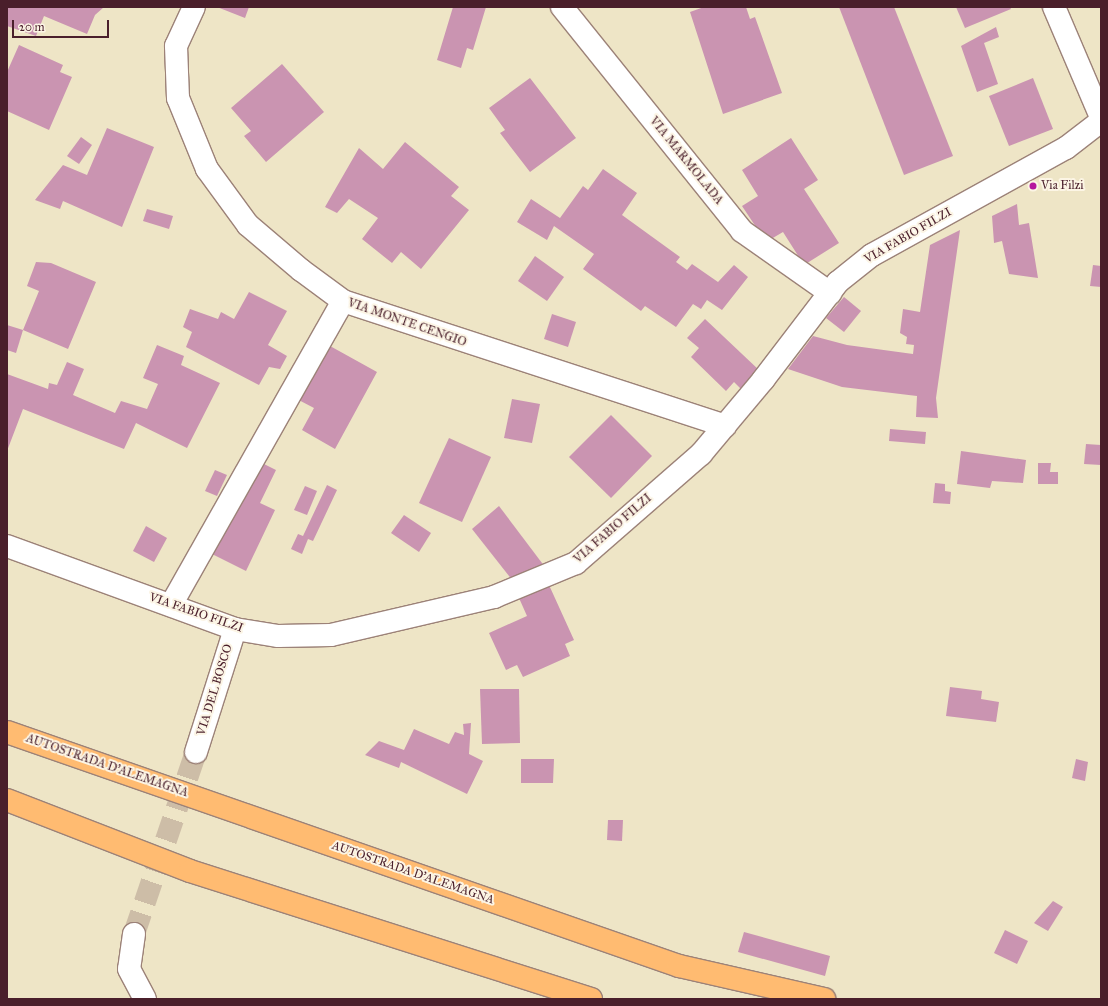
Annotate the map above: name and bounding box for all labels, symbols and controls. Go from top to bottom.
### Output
scale bar [14,12,111,38]
text: 20 m [19,20,45,34]
street label: VIA MARMOLADA [646,114,726,208]
place label: Via Filzi [1041,179,1084,193]
marker: Via Filzi [1028,181,1038,191]
street label: VIA FABIO FILZI [862,205,954,267]
street label: VIA MONTE CENGIO [346,296,468,350]
street label: VIA FABIO FILZI [571,491,655,567]
street label: VIA FABIO FILZI [147,590,245,636]
street label: VIA DEL BOSCO [194,643,236,737]
street label: AUTOSTRADA D'ALEMAGNA [24,731,190,801]
street label: AUTOSTRADA D'ALEMAGNA [330,838,496,908]

